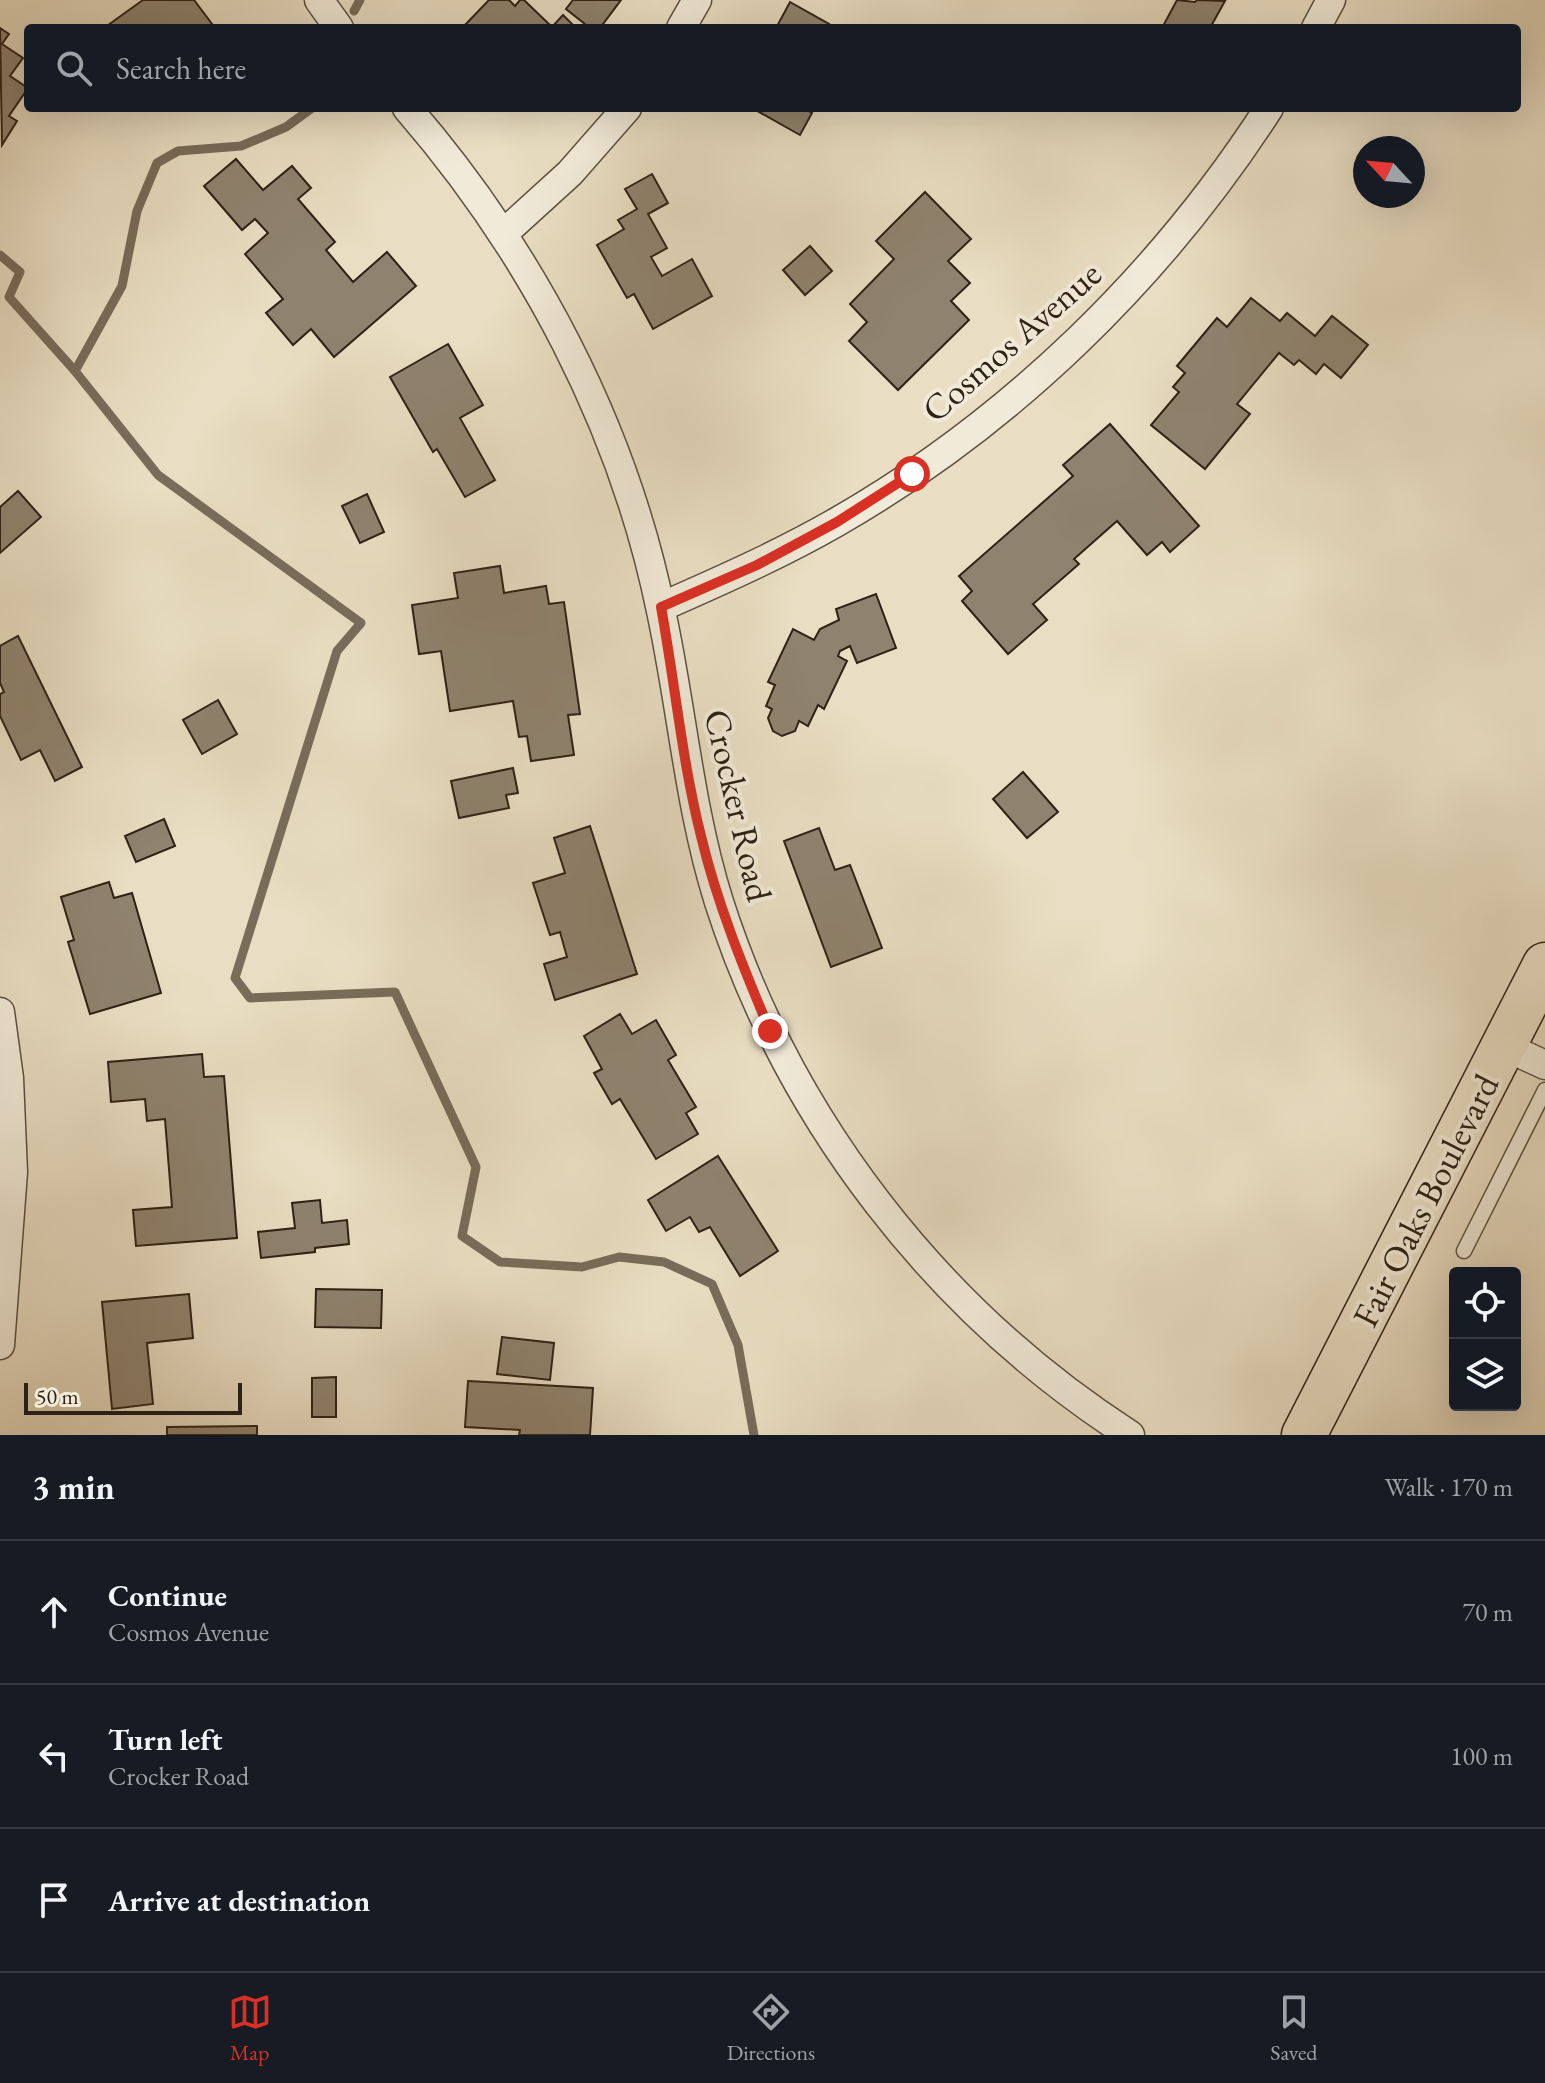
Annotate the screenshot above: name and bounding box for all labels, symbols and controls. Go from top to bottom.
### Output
search box [24,24,1521,112]
icon: search [52,46,96,90]
text: Search here [116,49,246,88]
north arrow [1353,136,1425,208]
street label: Cosmos Avenue [912,250,1111,432]
route start [894,456,930,492]
street label: Crocker Road [694,705,784,906]
route end [752,1013,788,1049]
street label: Fair Oaks Boulevard [1341,1065,1510,1335]
map controls [1449,1267,1521,1411]
button: locate [1449,1267,1521,1339]
button: layers [1449,1339,1521,1411]
scale bar [24,1379,242,1415]
text: 50 m [36,1382,79,1411]
text: 3 min [32,1465,115,1509]
text: Walk · 170 m [1385,1470,1513,1504]
text: Continue [108,1576,227,1615]
icon: ahead [32,1590,76,1634]
text: 70 m [1463,1595,1513,1629]
text: Cosmos Avenue [108,1615,269,1649]
text: Turn left [108,1720,222,1759]
icon: left [32,1734,76,1778]
text: 100 m [1450,1739,1513,1773]
text: Crocker Road [108,1759,249,1793]
icon: arrive [32,1878,76,1922]
text: Arrive at destination [108,1881,370,1920]
tab: Map [228,1990,272,2067]
tab: Directions [727,1990,815,2067]
tab: Saved [1270,1990,1317,2067]

